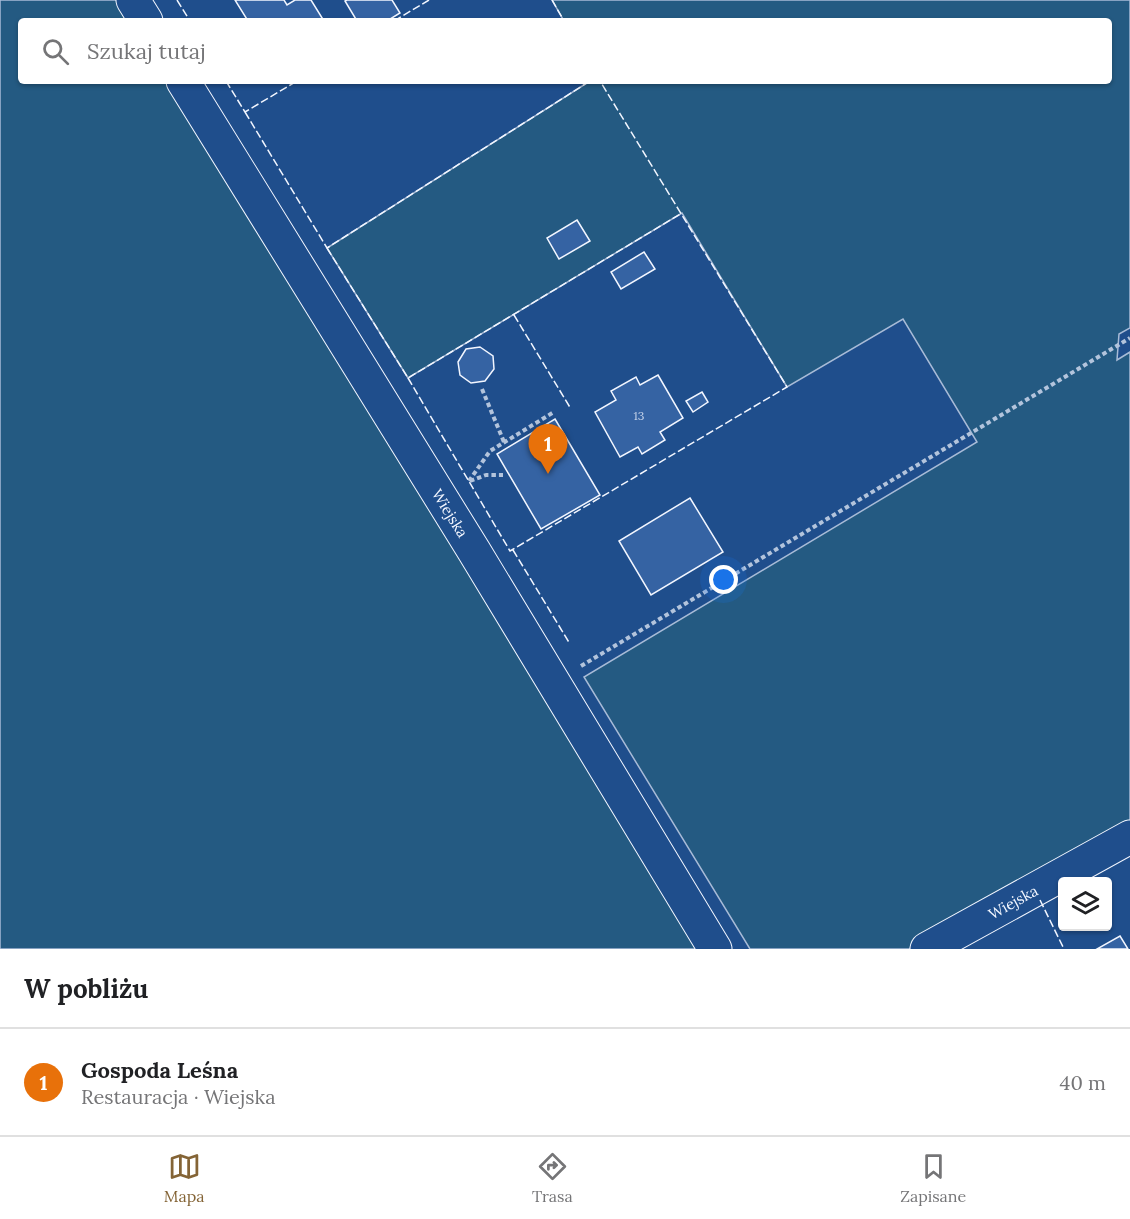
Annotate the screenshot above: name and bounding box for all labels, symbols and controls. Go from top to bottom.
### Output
search box [18,18,1112,84]
icon: search [39,35,72,68]
text: Szukaj tutaj [87,37,206,65]
house number: 13 [633,408,645,423]
pin: 1 [528,424,568,474]
street label: Wiejska [428,485,473,541]
your location [709,565,738,594]
map controls [1058,877,1112,931]
button: layers [1058,877,1112,931]
street label: Wiejska [985,880,1041,923]
text: W pobliżu [24,972,148,1005]
text: Gospoda Leśna [81,1056,238,1084]
text: 1 [39,1070,48,1095]
text: 40 m [1060,1070,1106,1095]
text: Restauracja · Wiejska [81,1084,276,1109]
tab: Mapa [164,1150,204,1206]
tab: Trasa [532,1150,573,1206]
tab: Zapisane [900,1150,966,1206]

